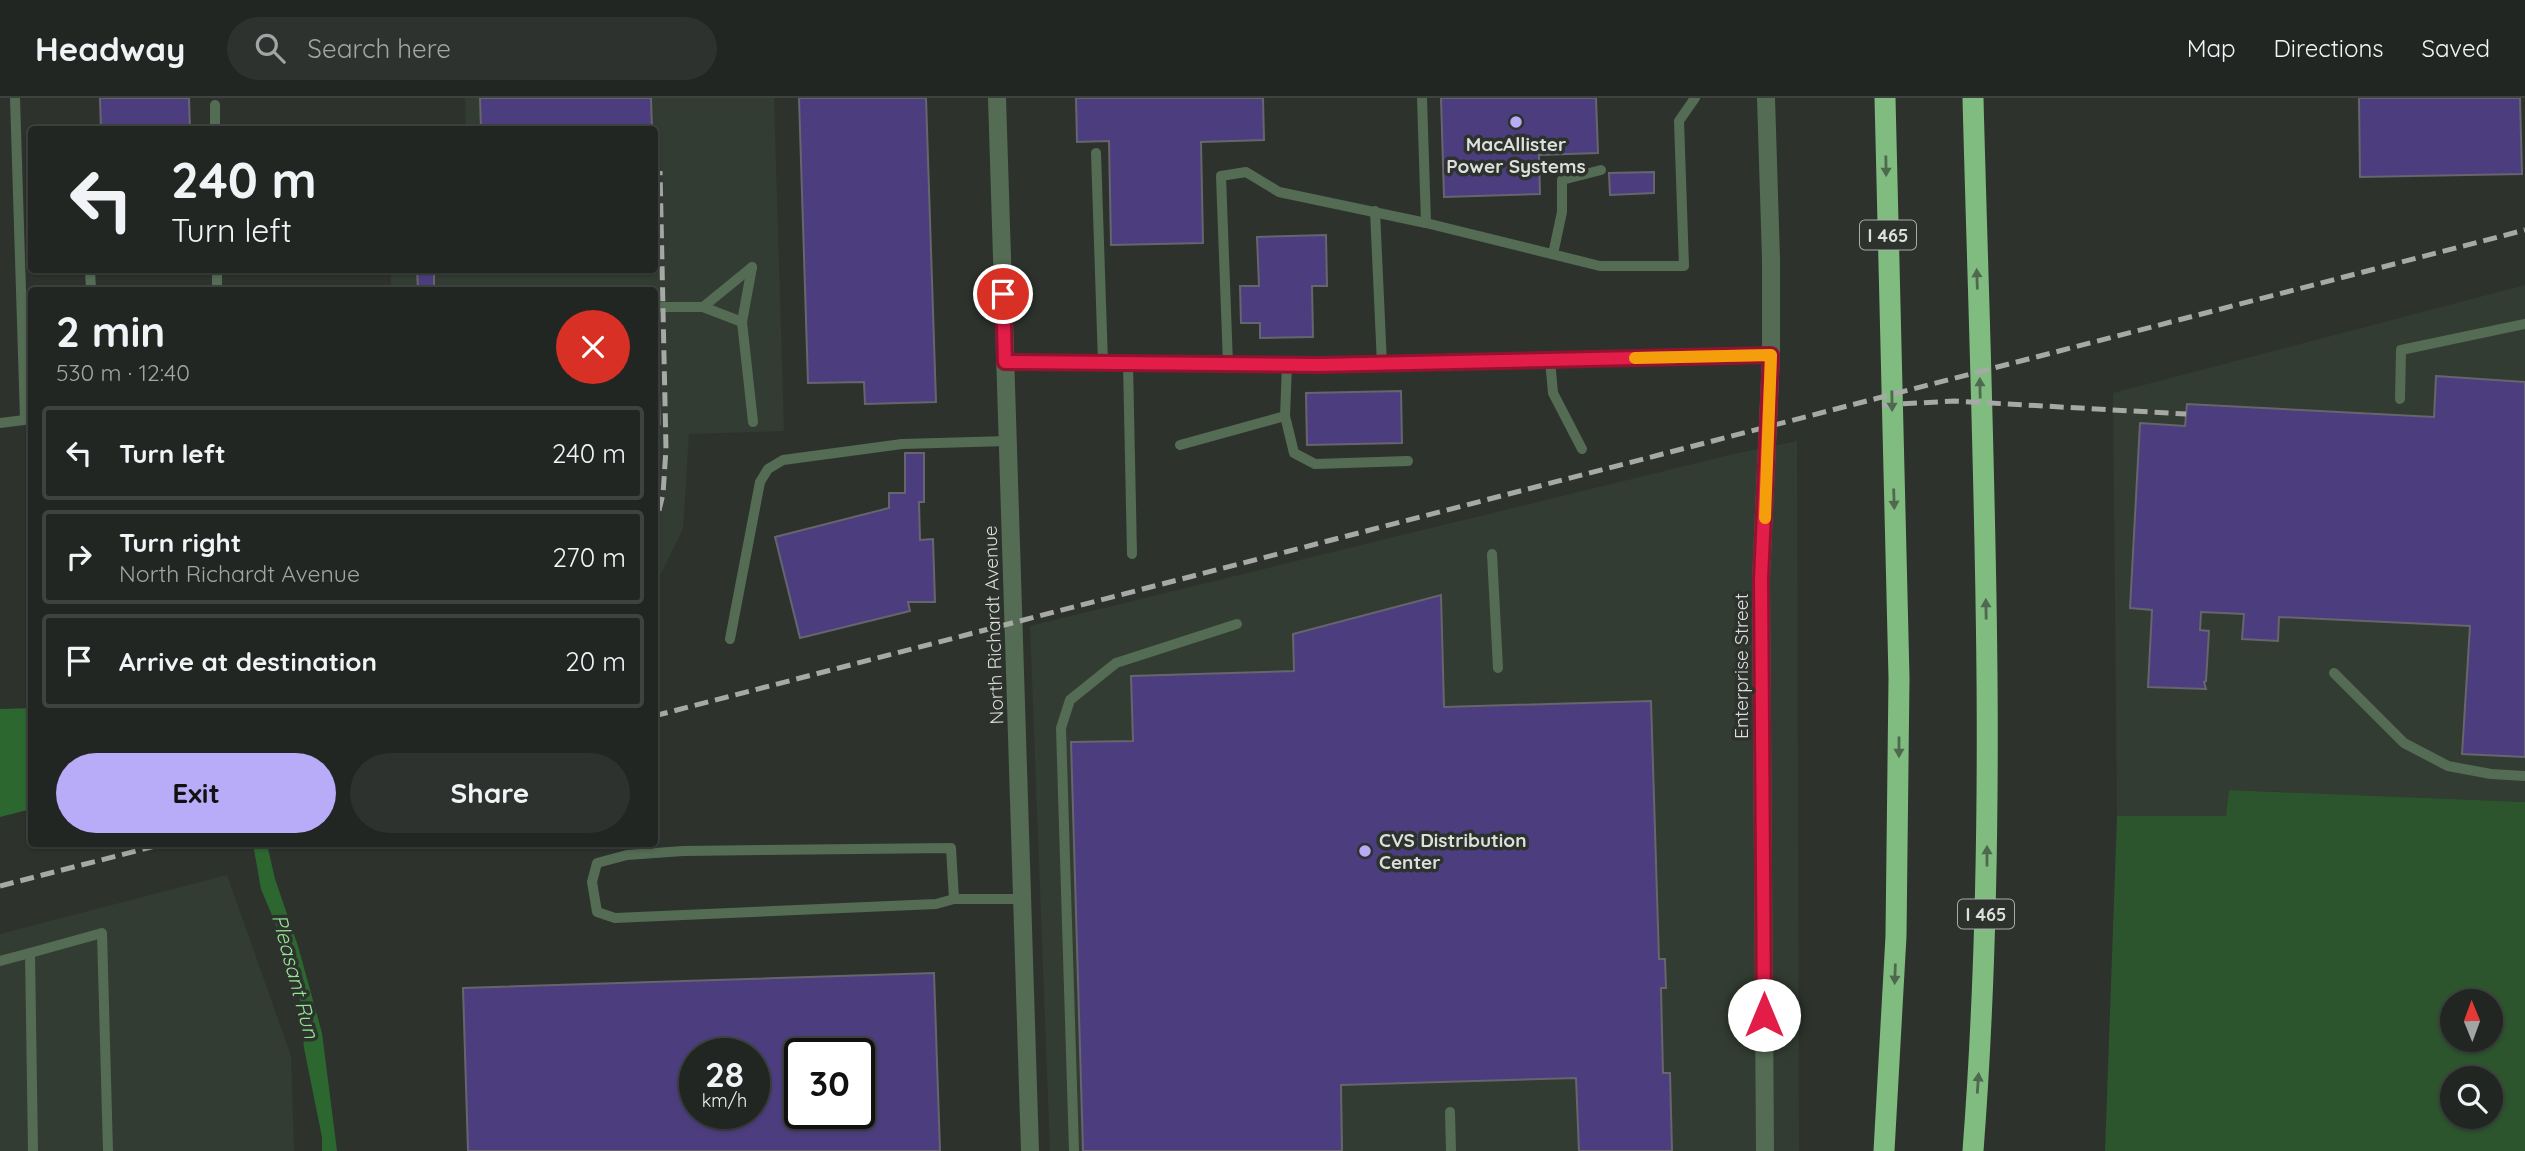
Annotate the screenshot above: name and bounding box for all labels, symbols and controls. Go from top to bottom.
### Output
search box [227,17,717,80]
text: Headway [35,28,185,69]
icon: search [251,29,289,67]
text: Search here [307,32,451,65]
text: Map [2187,33,2236,63]
text: Directions [2274,33,2384,63]
text: Saved [2422,33,2490,63]
marker: MacAllister Power Systems [1508,114,1524,130]
place label: MacAllister Power Systems [1446,132,1586,178]
text: 240 m [171,149,317,210]
icon: left [56,154,147,245]
one-way arrow [1880,155,1892,177]
text: Turn left [171,210,292,250]
road number: I 465 [1860,220,1916,250]
pin [973,264,1033,324]
one-way arrow [1972,268,1983,290]
icon: arrive [984,275,1022,313]
text: 2 min [56,305,165,358]
button: close [556,310,630,384]
text: 530 m · 12:40 [56,358,190,387]
one-way arrow [1974,377,1986,399]
one-way arrow [1886,390,1898,412]
icon: left [60,434,98,472]
text: Turn left [119,437,226,470]
text: 240 m [552,437,626,470]
one-way arrow [1888,488,1900,510]
street label: North Richardt Avenue [978,525,1008,725]
text: Turn right [119,526,241,559]
icon: right [60,538,98,576]
text: 270 m [552,541,626,574]
text: North Richardt Avenue [119,559,360,588]
street label: Enterprise Street [1729,593,1753,739]
one-way arrow [1981,597,1992,619]
icon: arrive [60,642,98,680]
text: Arrive at destination [119,645,377,678]
text: 20 m [565,645,626,678]
one-way arrow [1893,736,1905,758]
button: Exit [56,753,336,833]
button: Share [350,753,630,833]
place label: CVS Distribution Center [1379,828,1527,874]
marker: CVS Distribution Center [1357,843,1373,859]
one-way arrow [1981,844,1993,866]
road number: I 465 [1958,900,2014,928]
water label: Pleasant Run [267,911,325,1042]
one-way arrow [1889,963,1900,985]
position arrow [1727,978,1801,1052]
north arrow [2440,989,2502,1052]
map controls [2440,989,2503,1129]
speed limit sign: 30 [784,1038,875,1129]
text: 28 [705,1052,744,1096]
button: search [2440,1066,2503,1129]
one-way arrow [1973,1072,1984,1094]
text: km/h [702,1089,747,1112]

